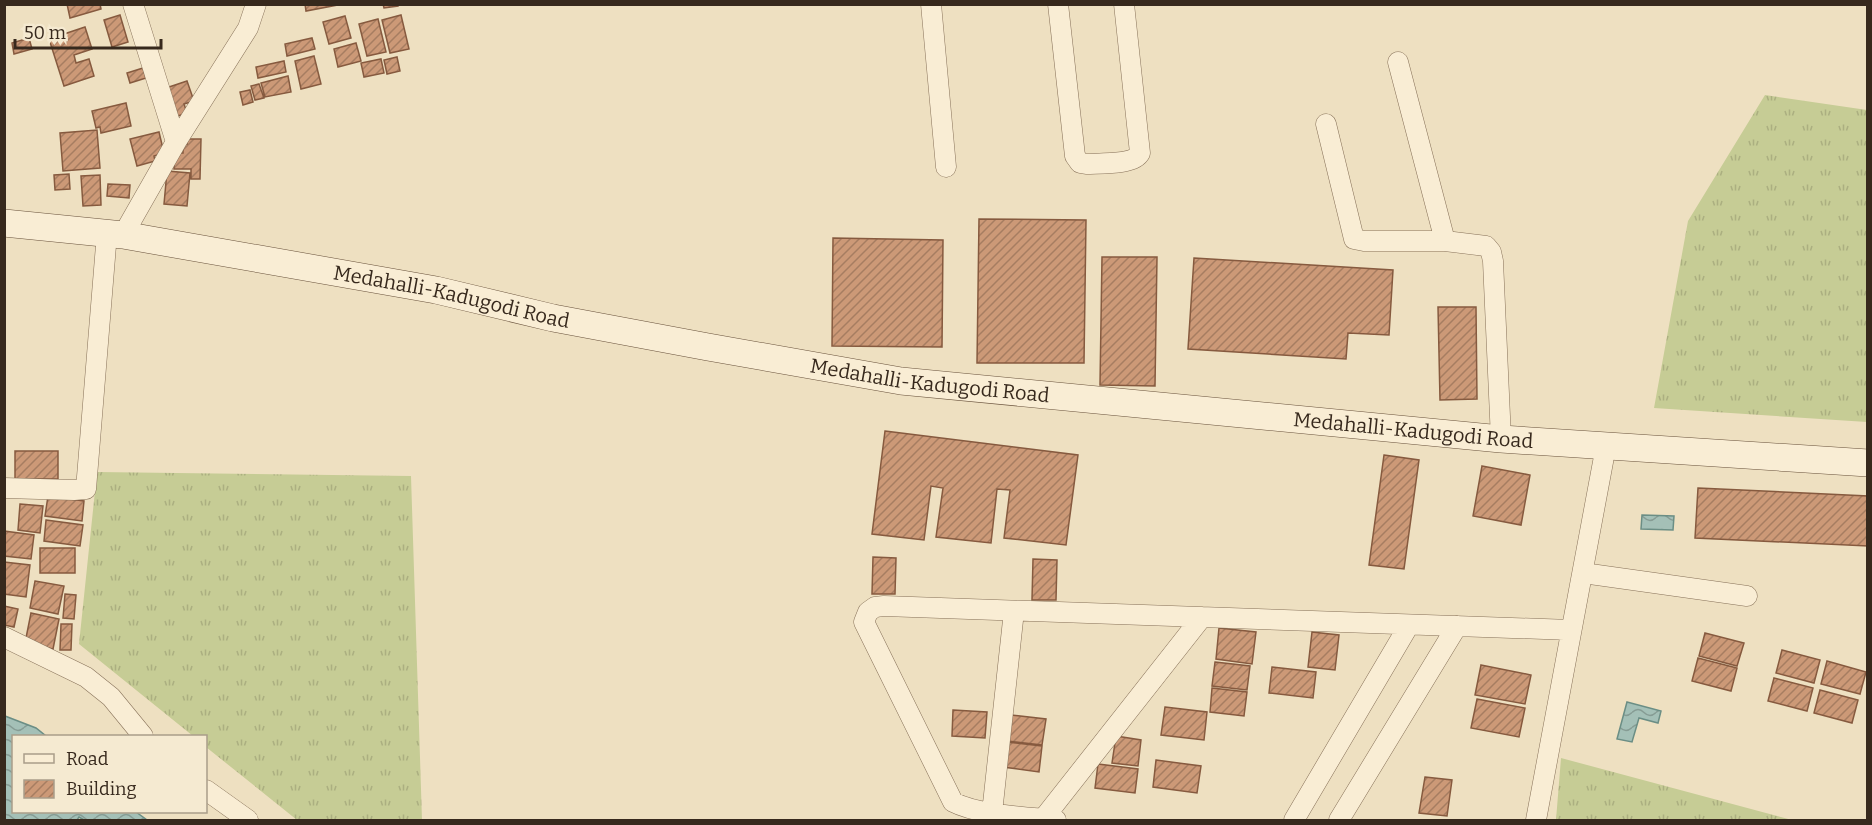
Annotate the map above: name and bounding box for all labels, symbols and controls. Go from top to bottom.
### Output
scale bar [15,12,160,50]
text: 50 m [24,22,66,44]
street label: Medahalli-Kadugodi Road [332,260,572,333]
street label: Medahalli-Kadugodi Road [808,353,1051,407]
street label: Medahalli-Kadugodi Road [1292,407,1534,453]
legend [12,735,207,813]
text: Road [66,748,109,770]
text: Building [66,778,137,800]

